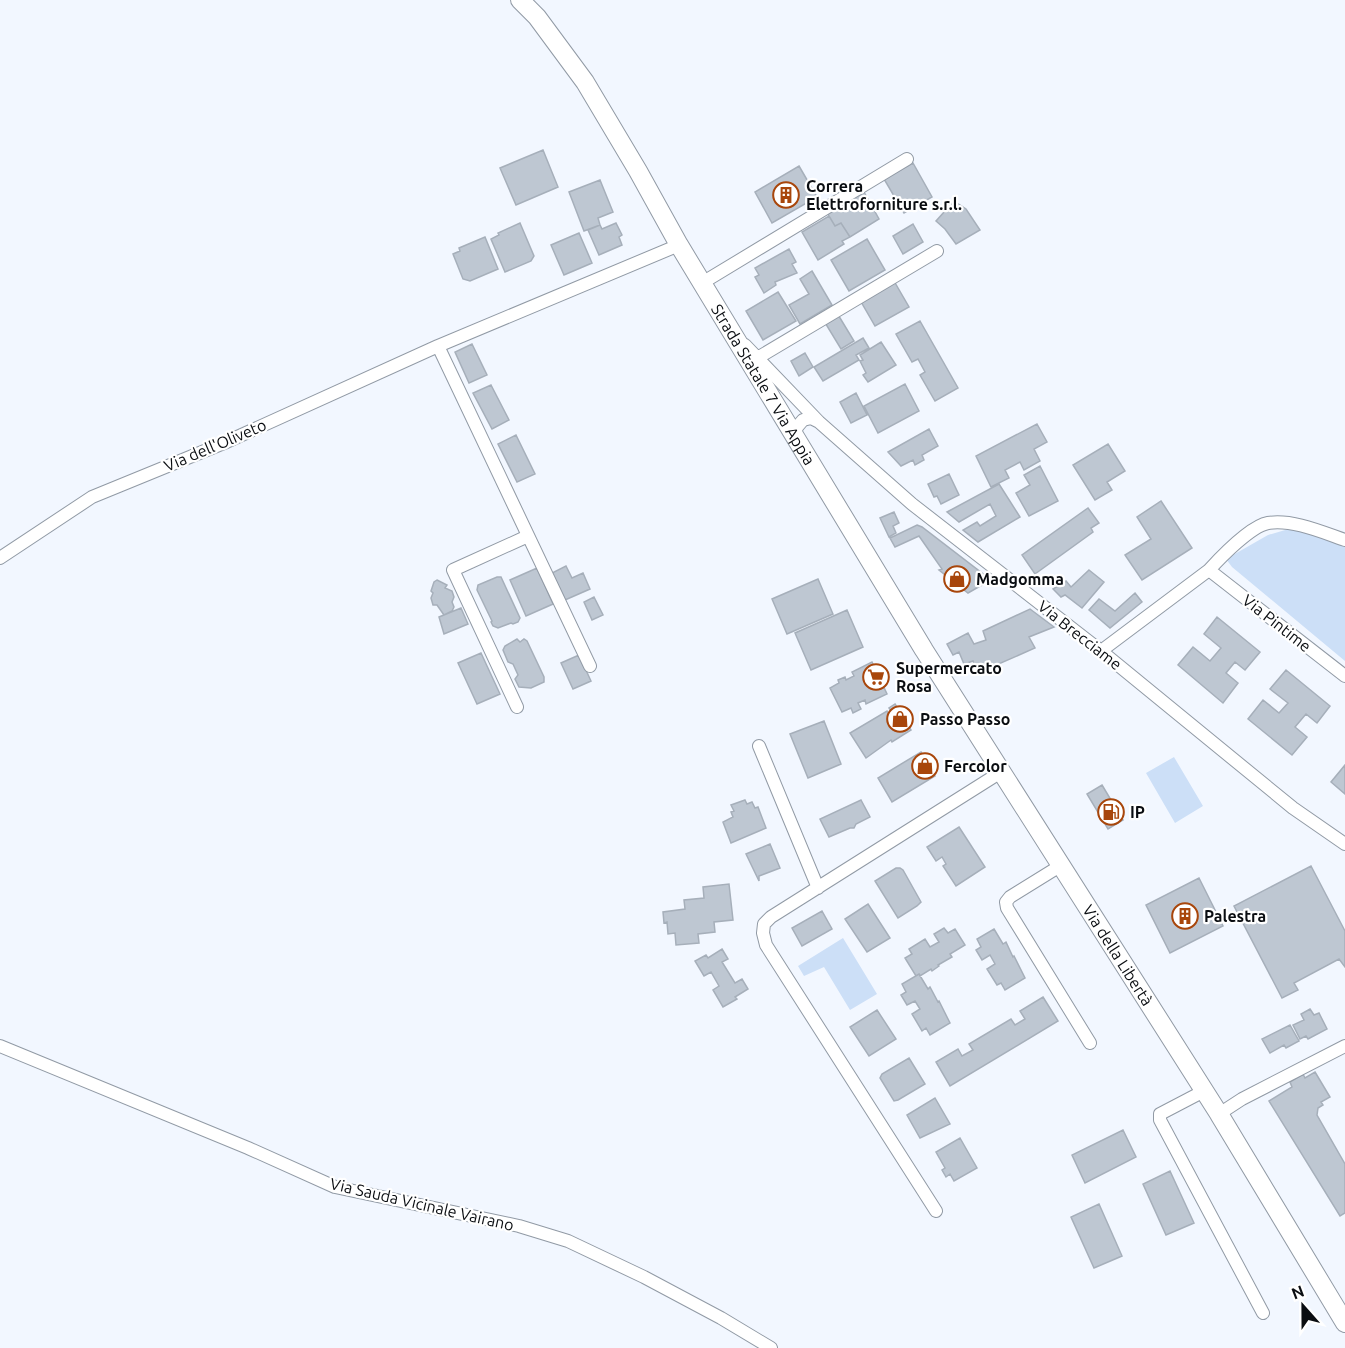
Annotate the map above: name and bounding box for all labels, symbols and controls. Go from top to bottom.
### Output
place label: Correra Elettroforniture s.r.l. [806,177,962,213]
building icon: Correra Elettroforniture s.r.l. [771,180,801,210]
street label: Strada Statale 7 Via Appia [708,301,819,468]
street label: Via dell'Oliveto [161,415,269,475]
shop icon: Madgomma [942,564,972,594]
place label: Madgomma [976,570,1064,588]
street label: Via Pintime [1239,591,1315,655]
street label: Via Brecciame [1035,597,1125,673]
place label: Supermercato Rosa [896,659,1002,695]
supermarket icon: Supermercato Rosa [861,662,891,692]
shop icon: Passo Passo [885,704,915,734]
place label: Passo Passo [920,710,1010,728]
shop icon: Fercolor [910,751,940,781]
place label: Fercolor [944,757,1007,775]
fuel station icon: IP [1096,797,1126,827]
place label: IP [1130,803,1145,821]
street label: Via della Libertà [1079,901,1157,1009]
building icon: Palestra [1170,901,1200,931]
place label: Palestra [1204,907,1266,925]
street label: Via Sauda Vicinale Vairano [328,1174,516,1234]
north arrow [1273,1276,1333,1336]
text: N [1289,1281,1306,1303]

